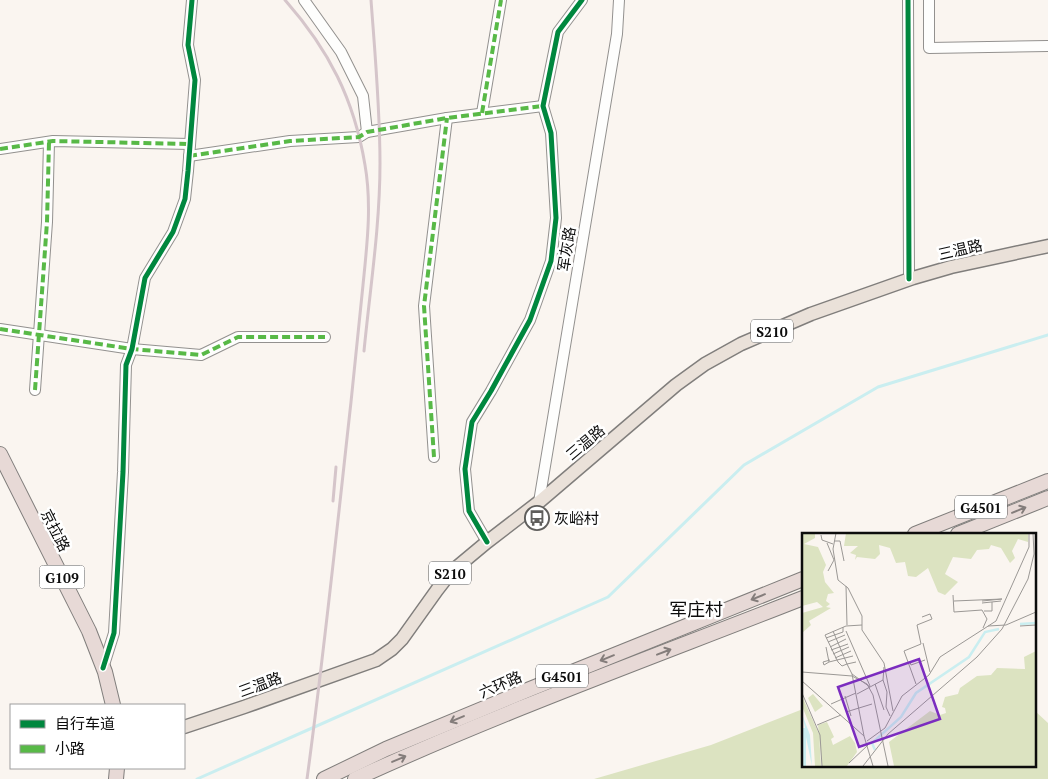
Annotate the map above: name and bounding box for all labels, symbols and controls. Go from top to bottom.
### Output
street label: 军灰路 [553,225,579,273]
street label: 三温路 [936,234,984,264]
road number: S210 [751,320,793,342]
street label: 三温路 [561,420,609,464]
road number: G4501 [955,496,1007,518]
one-way arrow [1011,504,1026,514]
street label: 京拉路 [37,505,75,555]
bus stop icon: 灰峪村 [524,505,550,531]
place label: 灰峪村 [554,508,599,528]
inset map [802,533,1036,766]
road number: S210 [429,562,471,584]
road number: G109 [40,566,84,588]
one-way arrow [751,593,766,602]
district label: 军庄村 [669,597,723,621]
one-way arrow [656,647,671,656]
one-way arrow [600,654,615,663]
road number: G4501 [536,664,588,688]
street label: 六环路 [475,666,525,702]
street label: 三温路 [235,667,285,701]
legend [10,704,185,769]
text: 自行车道 [55,713,115,733]
one-way arrow [450,715,465,725]
text: 小路 [55,738,85,758]
one-way arrow [391,754,406,763]

